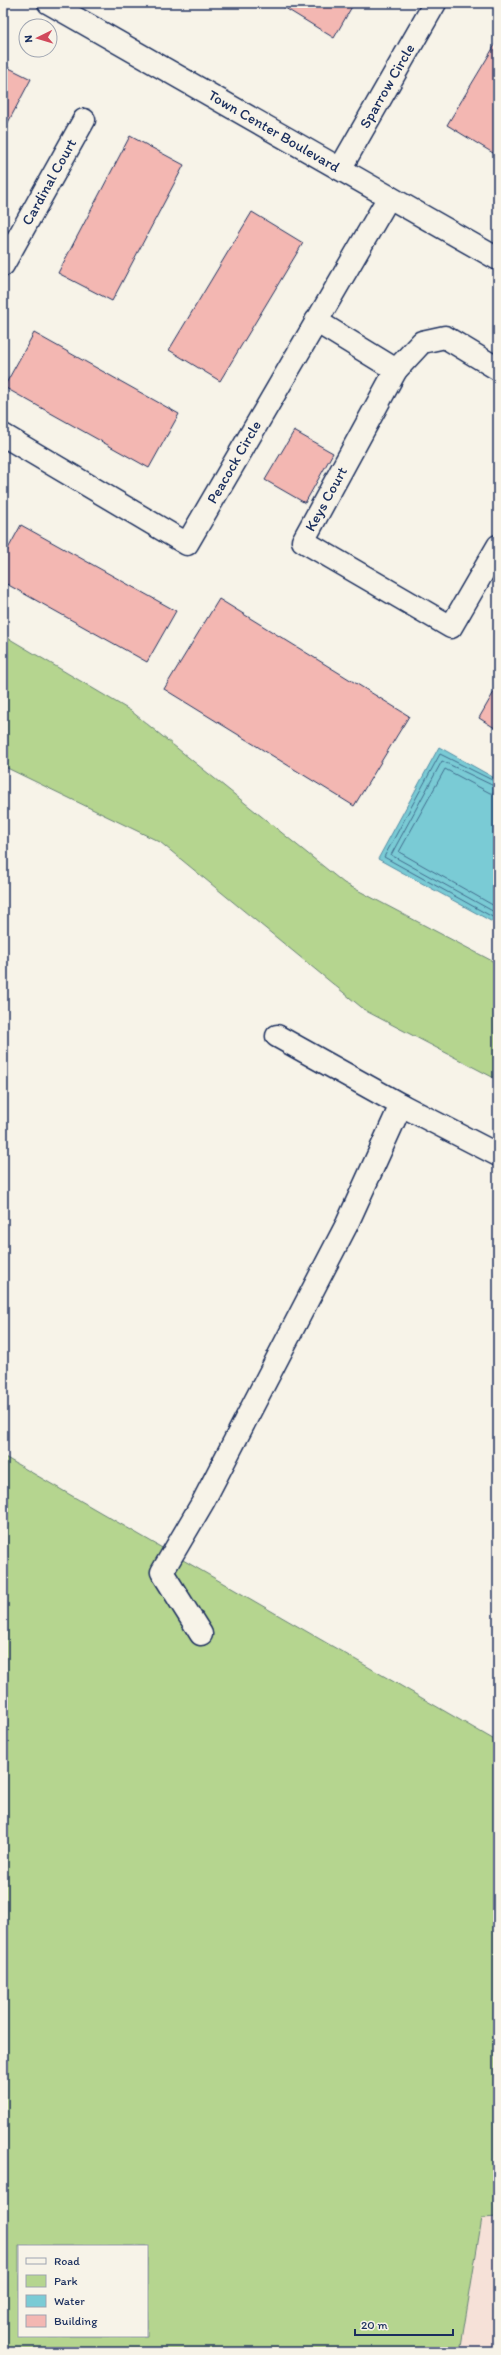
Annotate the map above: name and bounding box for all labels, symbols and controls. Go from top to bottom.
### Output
north arrow [18,18,58,58]
text: N [22,35,35,43]
street label: Sparrow Circle [356,41,418,131]
street label: Town Center Boulevard [205,86,343,176]
street label: Cardinal Court [18,135,80,228]
street label: Peacock Circle [203,417,265,507]
street label: Keys Court [301,463,351,534]
legend [18,2245,148,2337]
text: Road [54,2254,80,2268]
text: Park [54,2274,78,2288]
text: Water [54,2294,85,2308]
scale bar [355,2311,453,2337]
text: Building [54,2314,98,2328]
text: 20 m [361,2318,388,2332]

